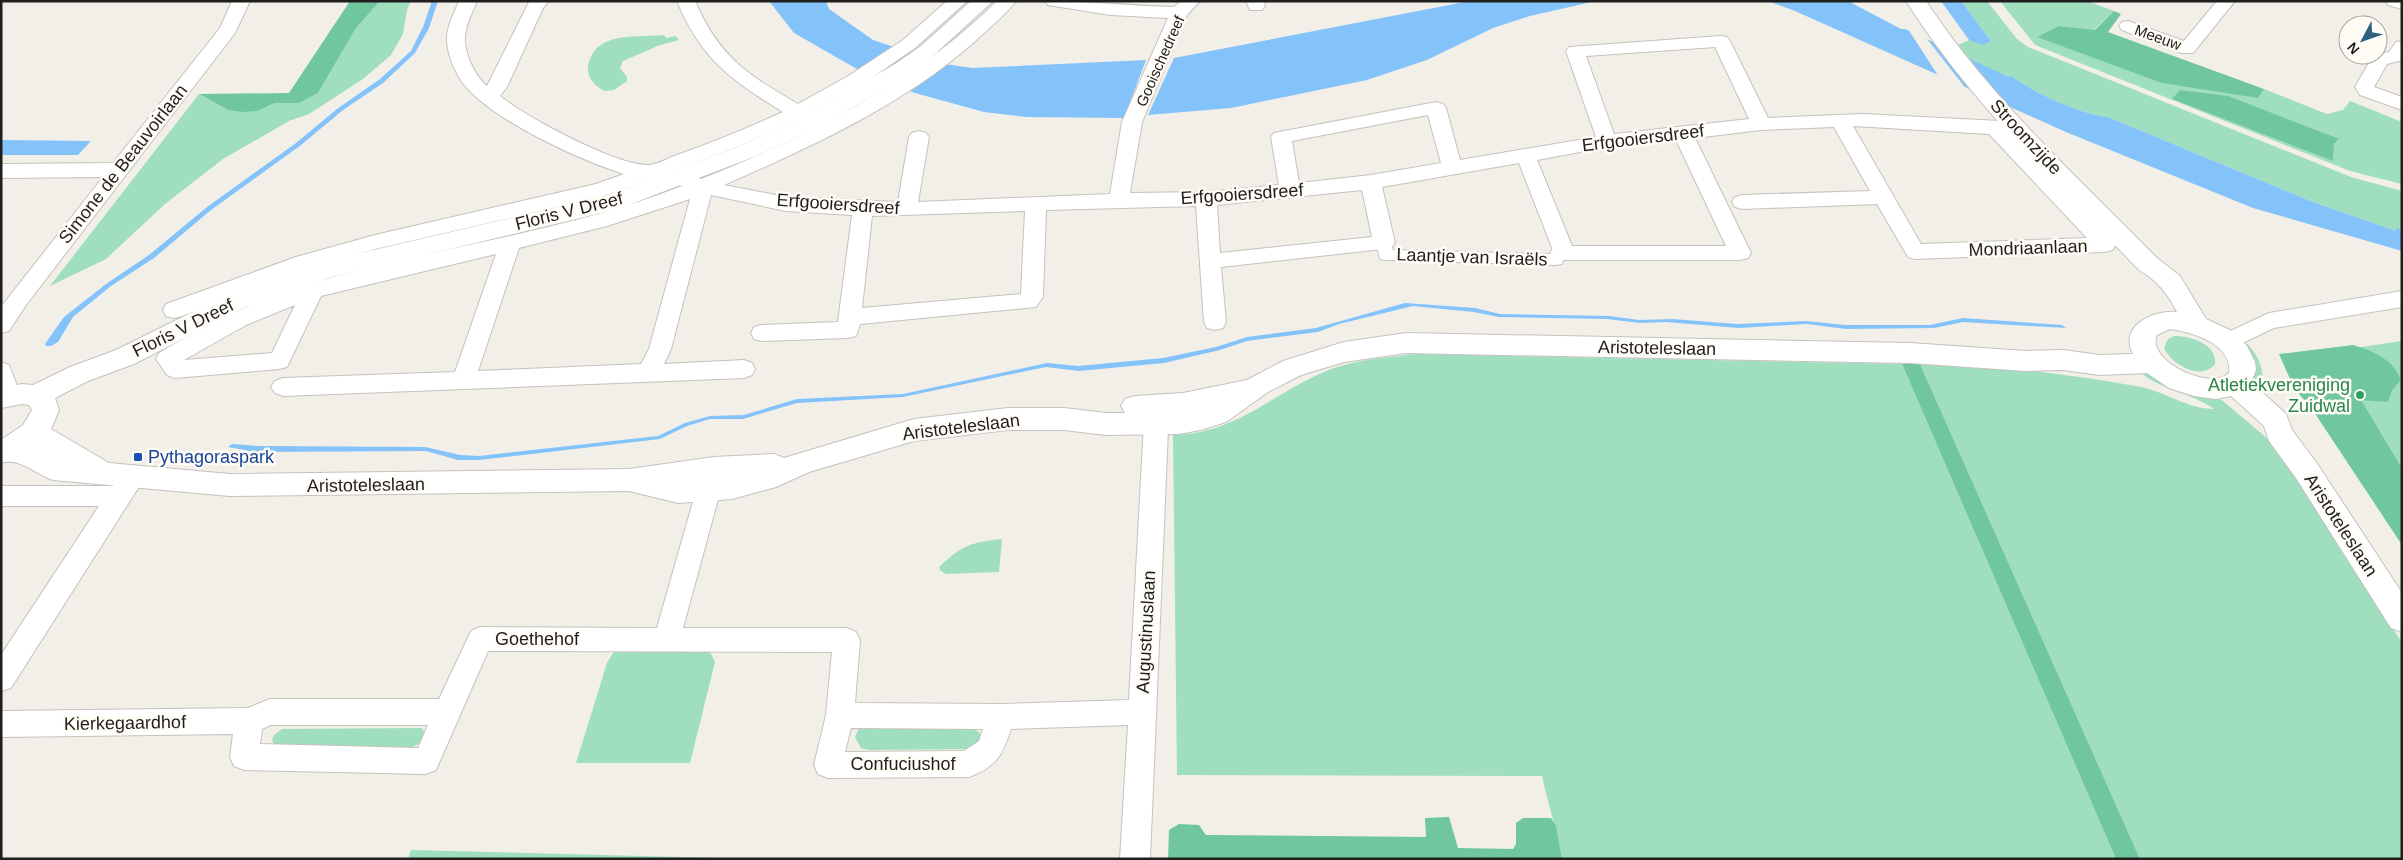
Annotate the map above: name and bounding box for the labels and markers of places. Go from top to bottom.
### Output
place label: Atletiekvereniging Zuidwal [2208,375,2350,416]
marker: Atletiekvereniging Zuidwal [2354,389,2366,401]
place label: Pythagoraspark [148,447,275,467]
marker: Pythagoraspark [132,451,144,463]

